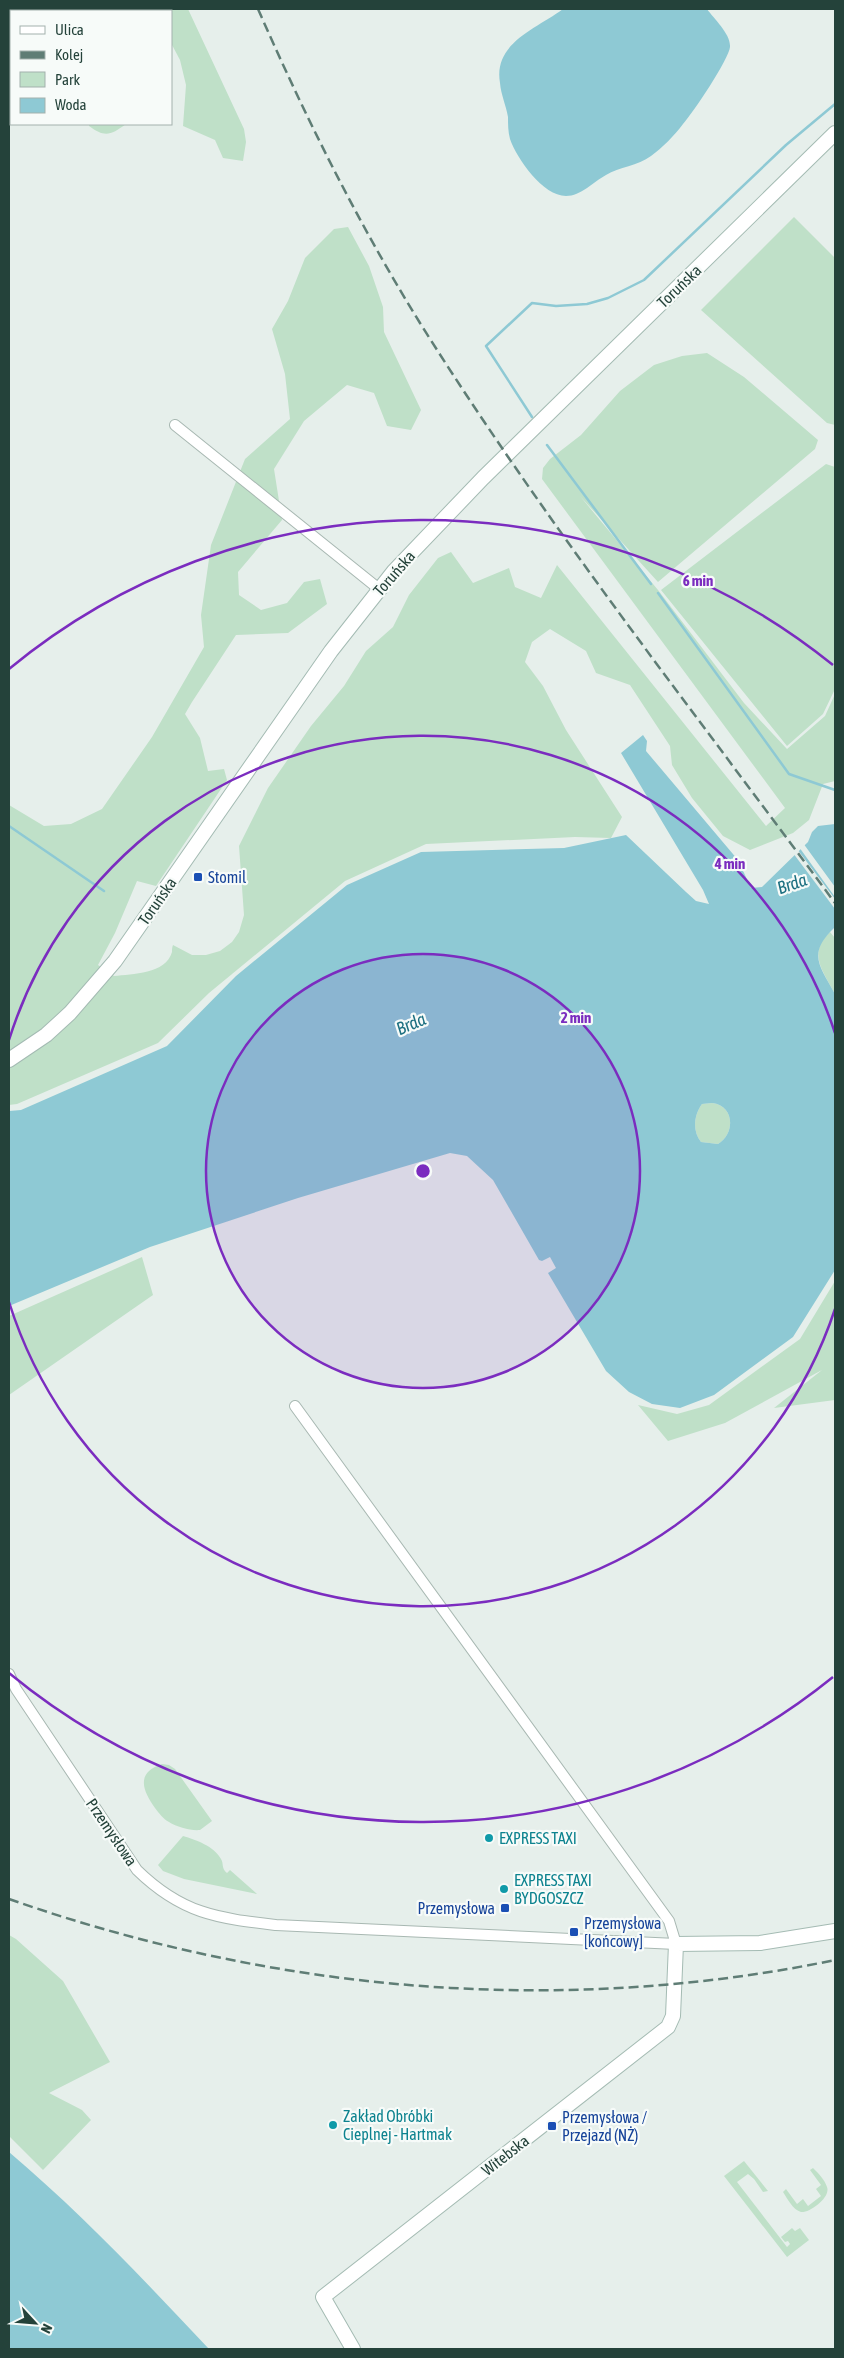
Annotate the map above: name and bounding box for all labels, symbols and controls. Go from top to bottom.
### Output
legend [10,10,172,125]
text: Ulica [55,21,84,38]
text: Kolej [55,46,83,63]
text: Park [55,71,80,88]
text: Woda [55,96,87,113]
street label: Toruńska [653,261,705,311]
street label: Toruńska [370,547,418,599]
text: 6 min [683,572,713,589]
text: 4 min [714,855,745,872]
place label: Stomil [208,868,247,886]
water label: Brda [774,868,810,898]
marker: Stomil [192,871,204,883]
street label: Toruńska [134,874,180,928]
water label: Brda [393,1008,429,1039]
text: 2 min [561,1009,591,1026]
centre of rings [414,1162,432,1180]
street label: Przemysłowa [82,1795,141,1870]
place label: EXPRESS TAXI [499,1829,577,1847]
marker: EXPRESS TAXI [483,1832,495,1844]
place label: EXPRESS TAXI BYDGOSZCZ [514,1871,592,1907]
marker: EXPRESS TAXI BYDGOSZCZ [498,1883,510,1895]
place label: Przemysłowa [418,1899,495,1918]
marker: Przemysłowa [499,1902,511,1914]
place label: Przemysłowa [końcowy] [584,1914,661,1951]
marker: Przemysłowa [końcowy] [568,1926,580,1938]
place label: Zakład Obróbki Cieplnej - Hartmak [343,2107,452,2144]
place label: Przemysłowa / Przejazd (NŻ) [562,2108,648,2145]
marker: Zakład Obróbki Cieplnej - Hartmak [327,2119,339,2131]
marker: Przemysłowa / Przejazd (NŻ) [546,2120,558,2132]
street label: Witebska [478,2131,532,2179]
north arrow [10,2298,60,2348]
text: N [38,2321,56,2336]

